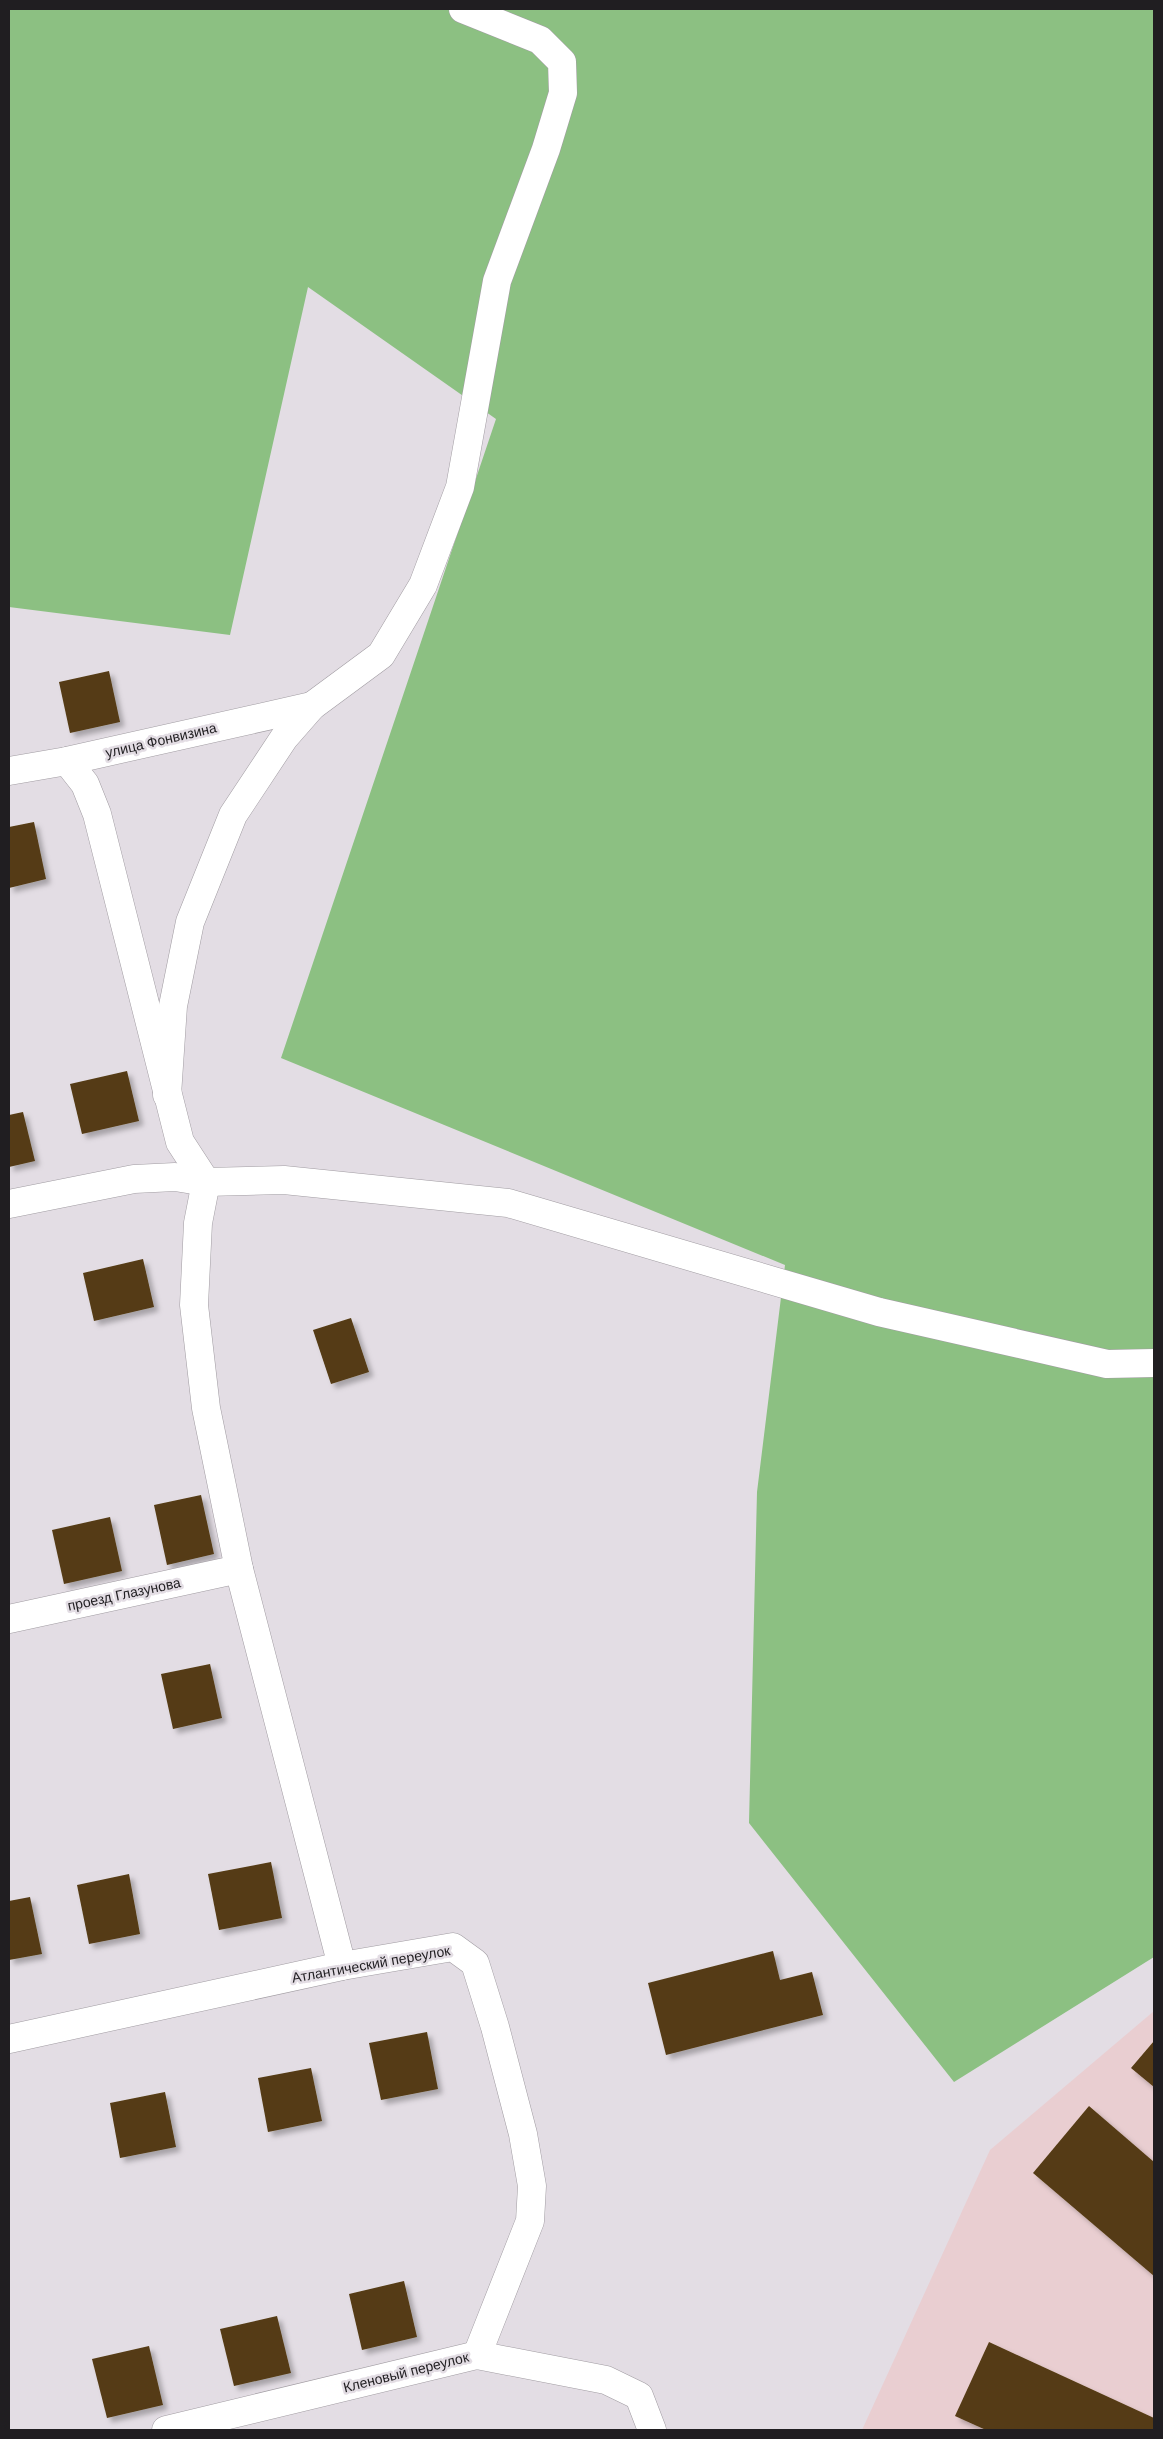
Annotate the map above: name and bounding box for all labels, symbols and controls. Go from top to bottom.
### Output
street label: улица Фонвизина [104,719,218,761]
street label: проезд Глазунова [66,1574,182,1614]
street label: Атлантический переулок [291,1942,452,1986]
street label: Кленовый переулок [342,2348,471,2395]

